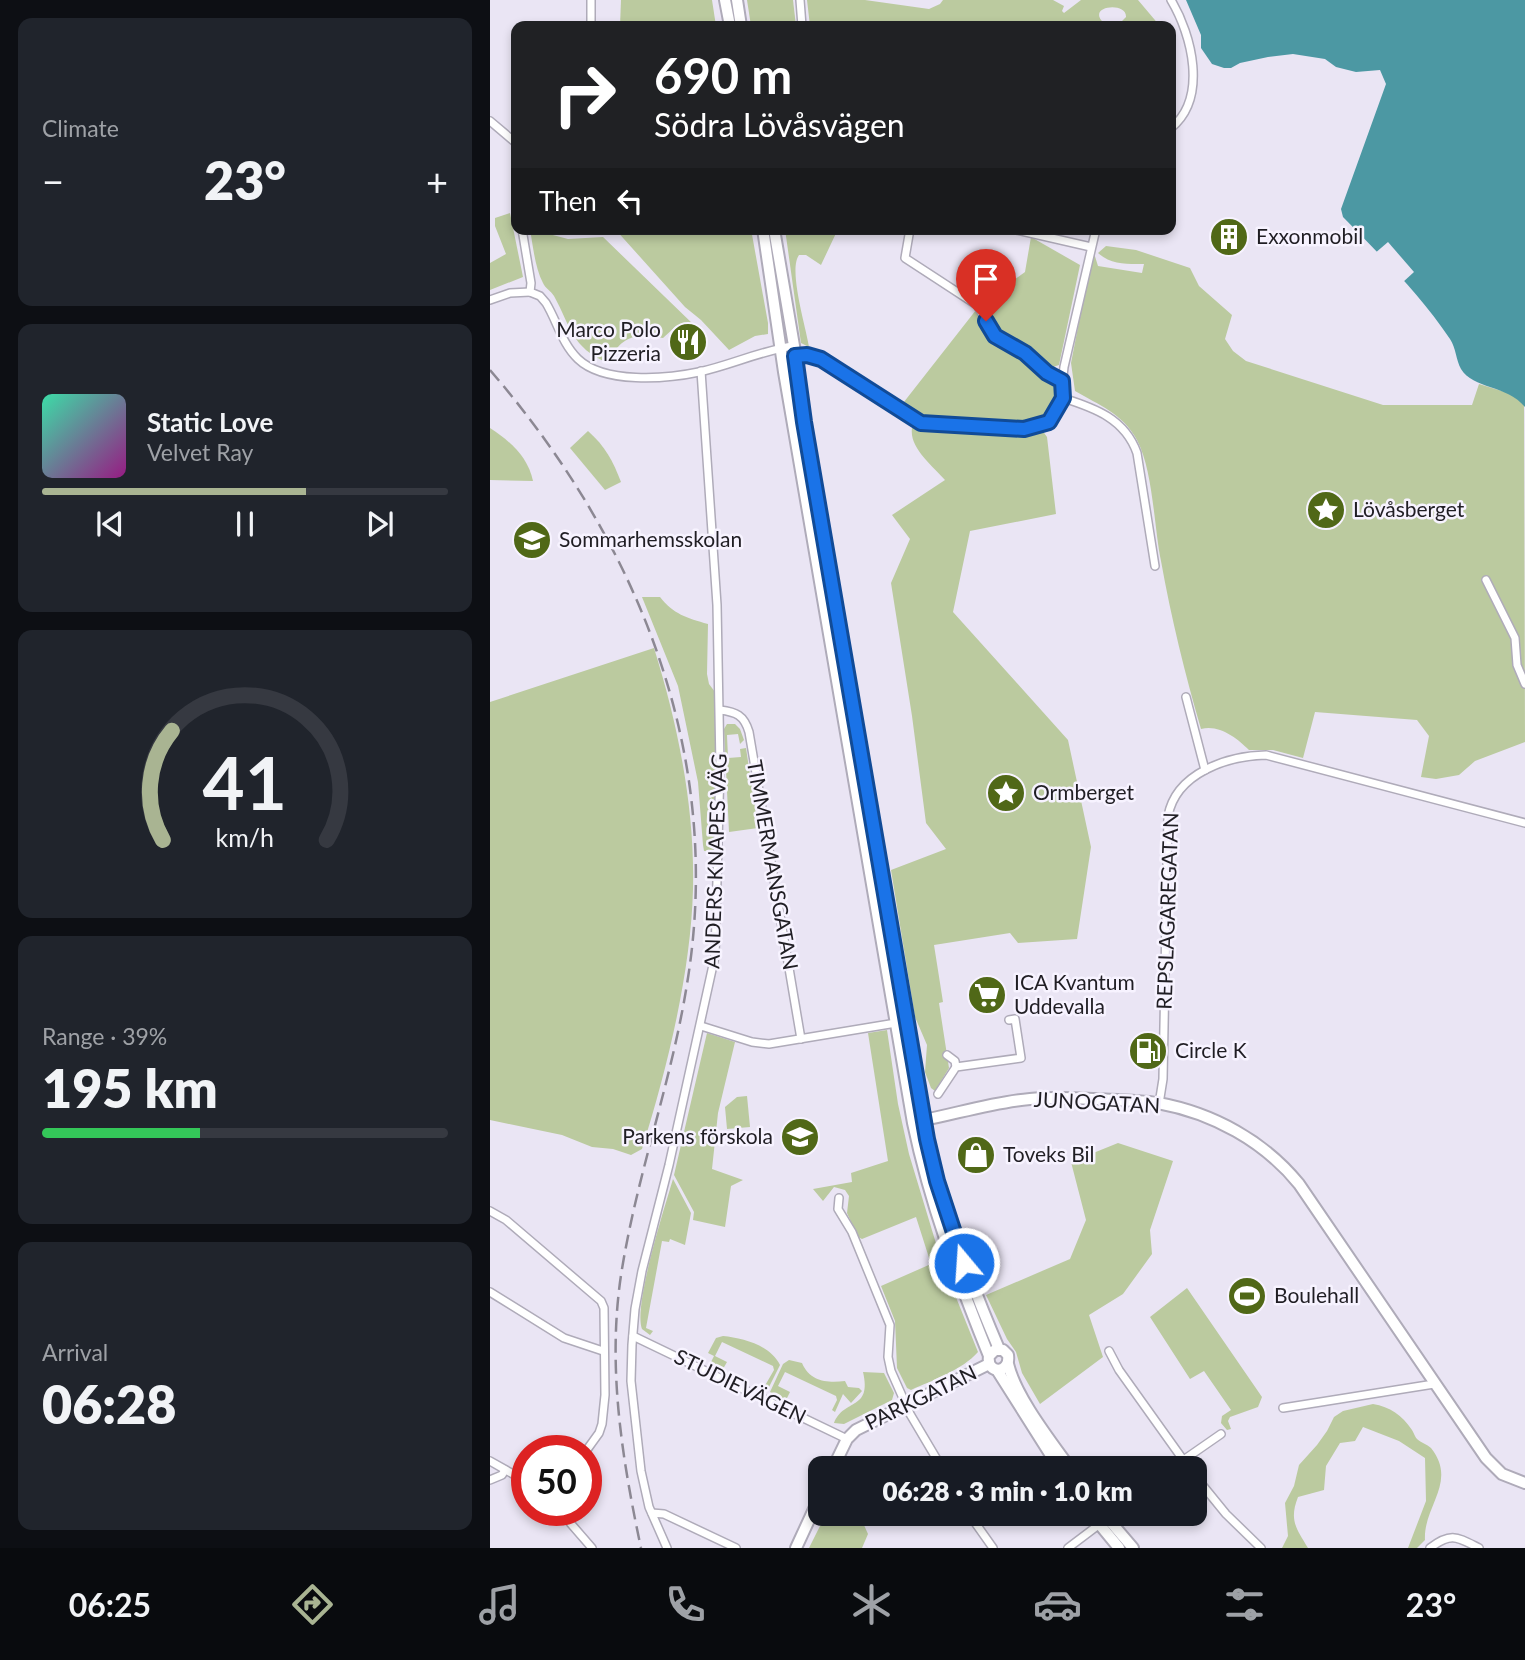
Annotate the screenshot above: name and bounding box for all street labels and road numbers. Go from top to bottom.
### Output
street label: ANDERS KNAPES VÄG [698,753,731,969]
street label: TIMMERMANSGATAN [743,758,804,972]
street label: REPSLAGAREGATAN [1151,812,1182,1010]
street label: JUNOGATAN [1033,1086,1161,1117]
street label: STUDIEVÄGEN [671,1343,811,1428]
street label: PARKGATAN [860,1359,980,1434]

